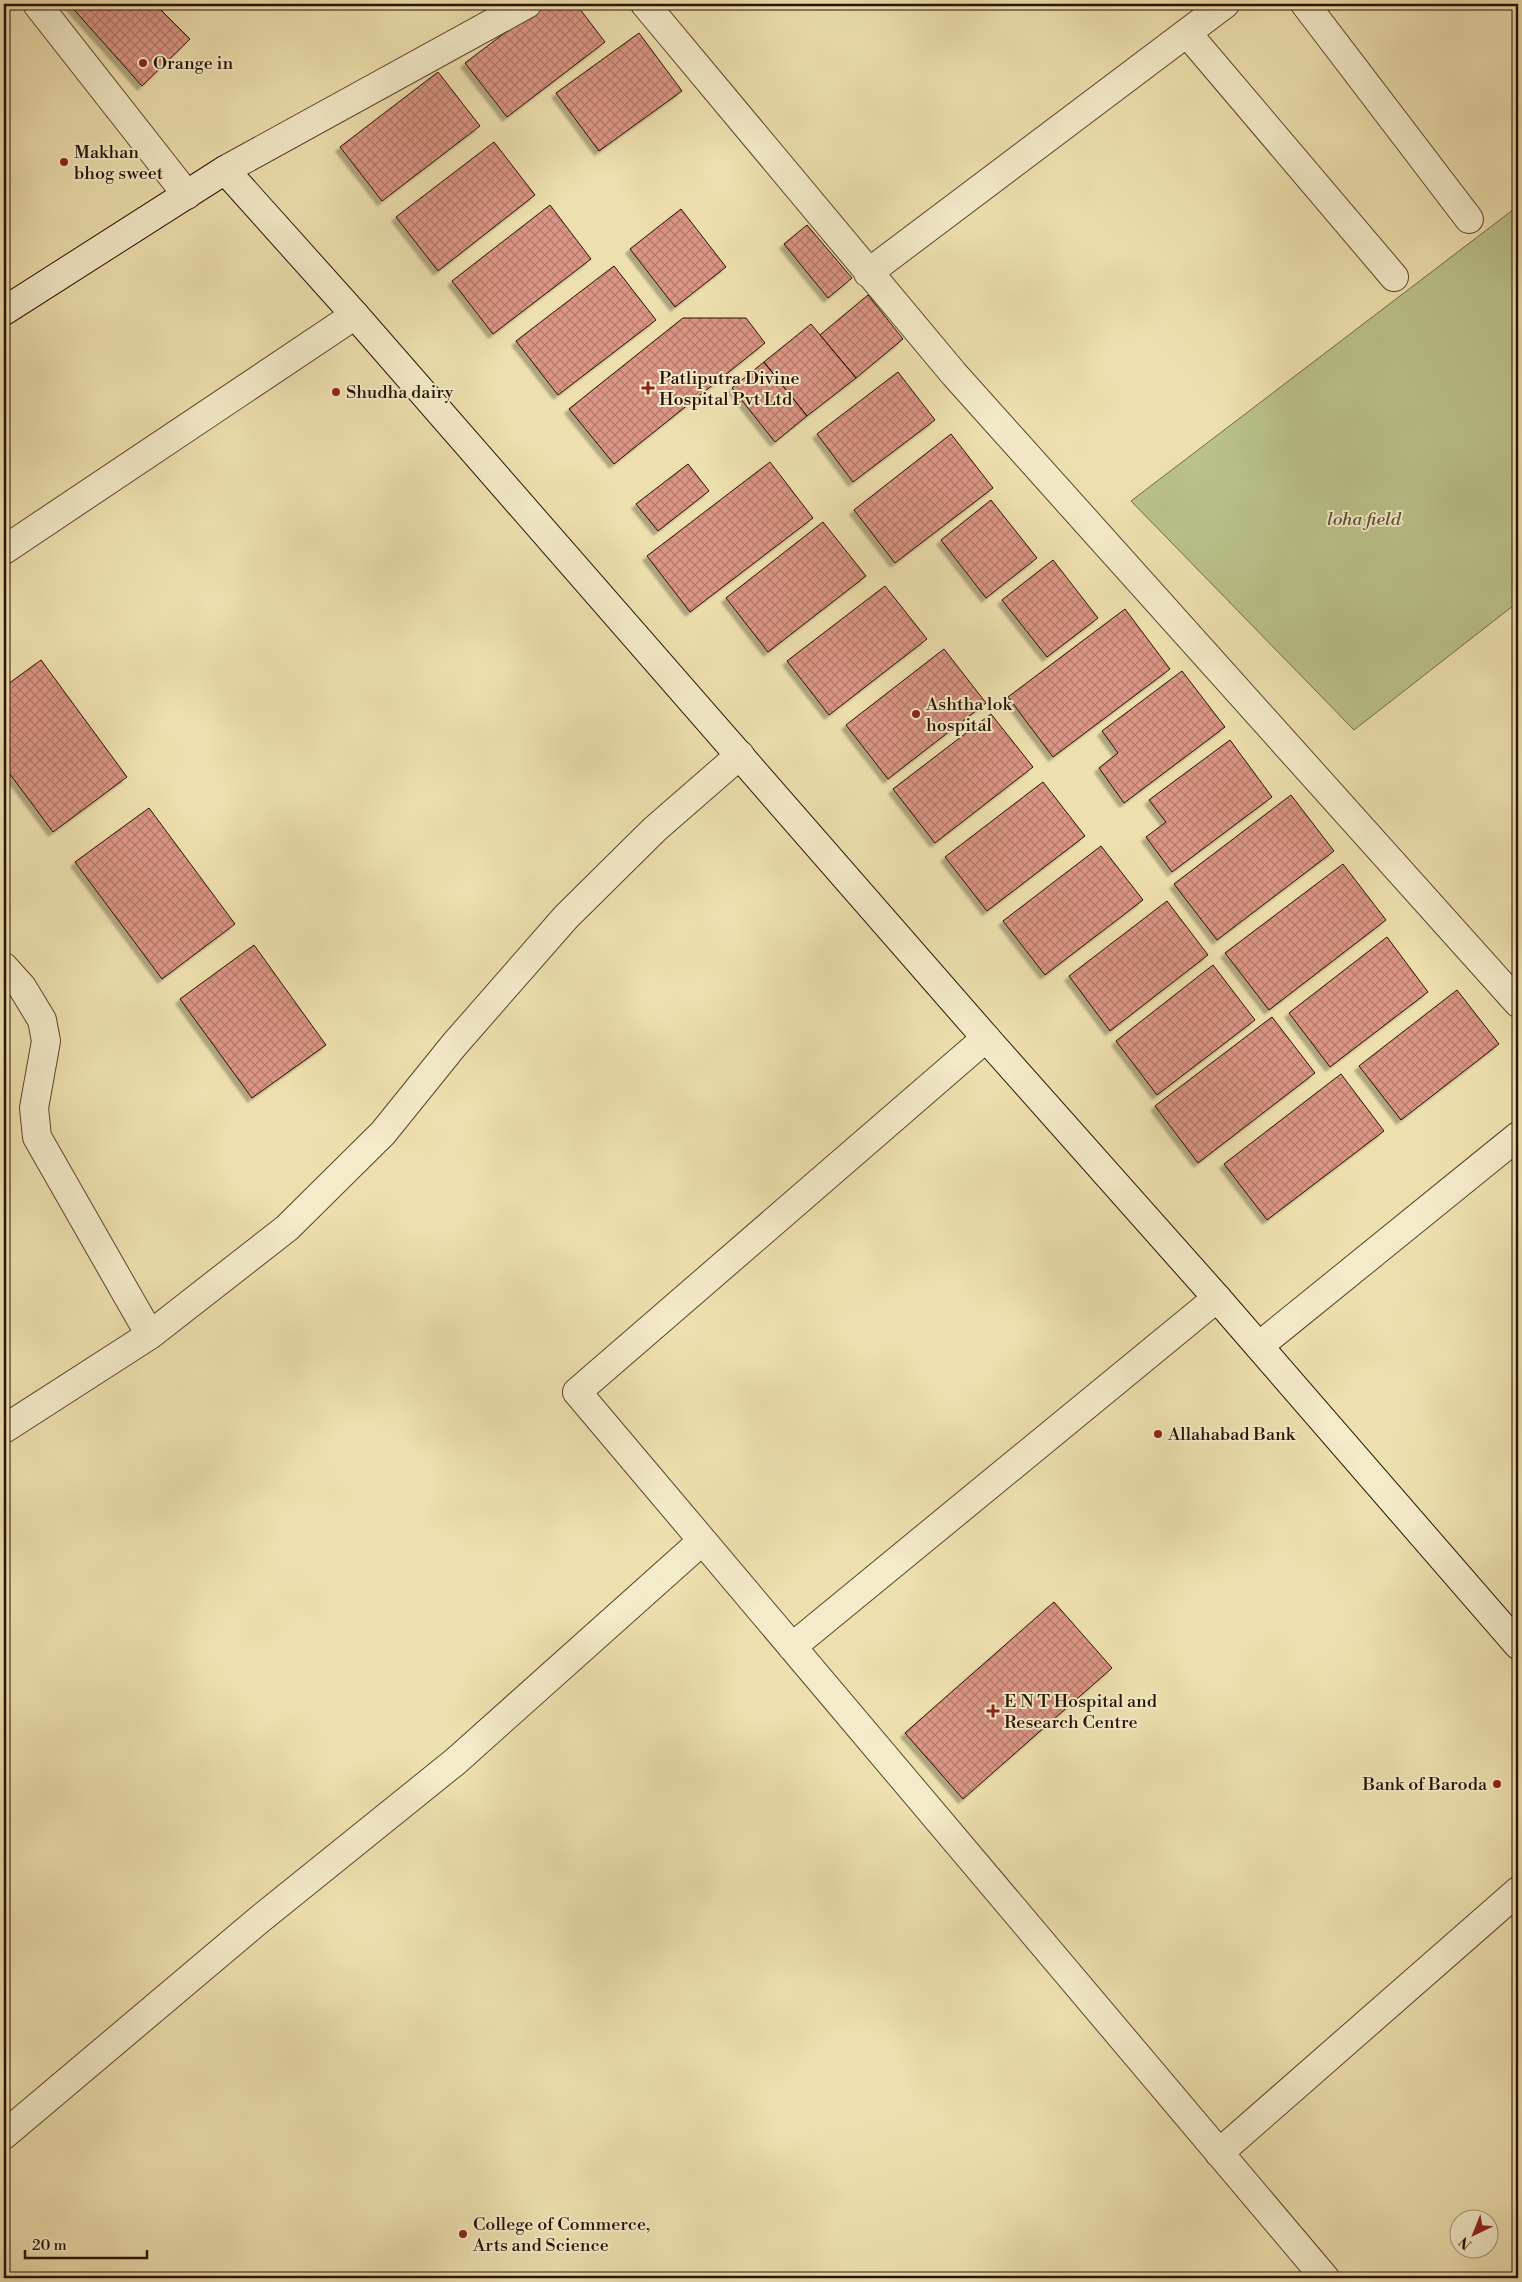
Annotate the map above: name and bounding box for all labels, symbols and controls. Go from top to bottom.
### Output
place label: Orange in [153,52,233,75]
marker: Orange in [137,57,149,69]
place label: Makhan bhog sweet [74,141,164,185]
marker: Makhan bhog sweet [58,156,70,168]
place label: Patliputra Divine Hospital Pvt Ltd [659,367,800,411]
place label: Shudha dairy [346,381,454,404]
marker: Patliputra Divine Hospital Pvt Ltd [641,381,655,395]
marker: Shudha dairy [330,386,342,398]
park label: loha field [1327,508,1402,531]
place label: Ashtha lok hospital [925,693,1014,737]
marker: Ashtha lok hospital [910,708,922,720]
place label: Allahabad Bank [1167,1423,1297,1446]
marker: Allahabad Bank [1152,1428,1164,1440]
place label: E N T Hospital and Research Centre [1004,1690,1158,1734]
marker: E N T Hospital and Research Centre [986,1704,1000,1718]
place label: Bank of Baroda [1362,1773,1488,1796]
marker: Bank of Baroda [1491,1778,1503,1790]
north arrow [1450,2210,1500,2260]
place label: College of Commerce, Arts and Science [472,2213,650,2257]
scale bar [25,2227,148,2259]
marker: College of Commerce, Arts and Science [457,2228,469,2240]
text: N [1456,2232,1476,2253]
text: 20 m [32,2236,67,2255]

